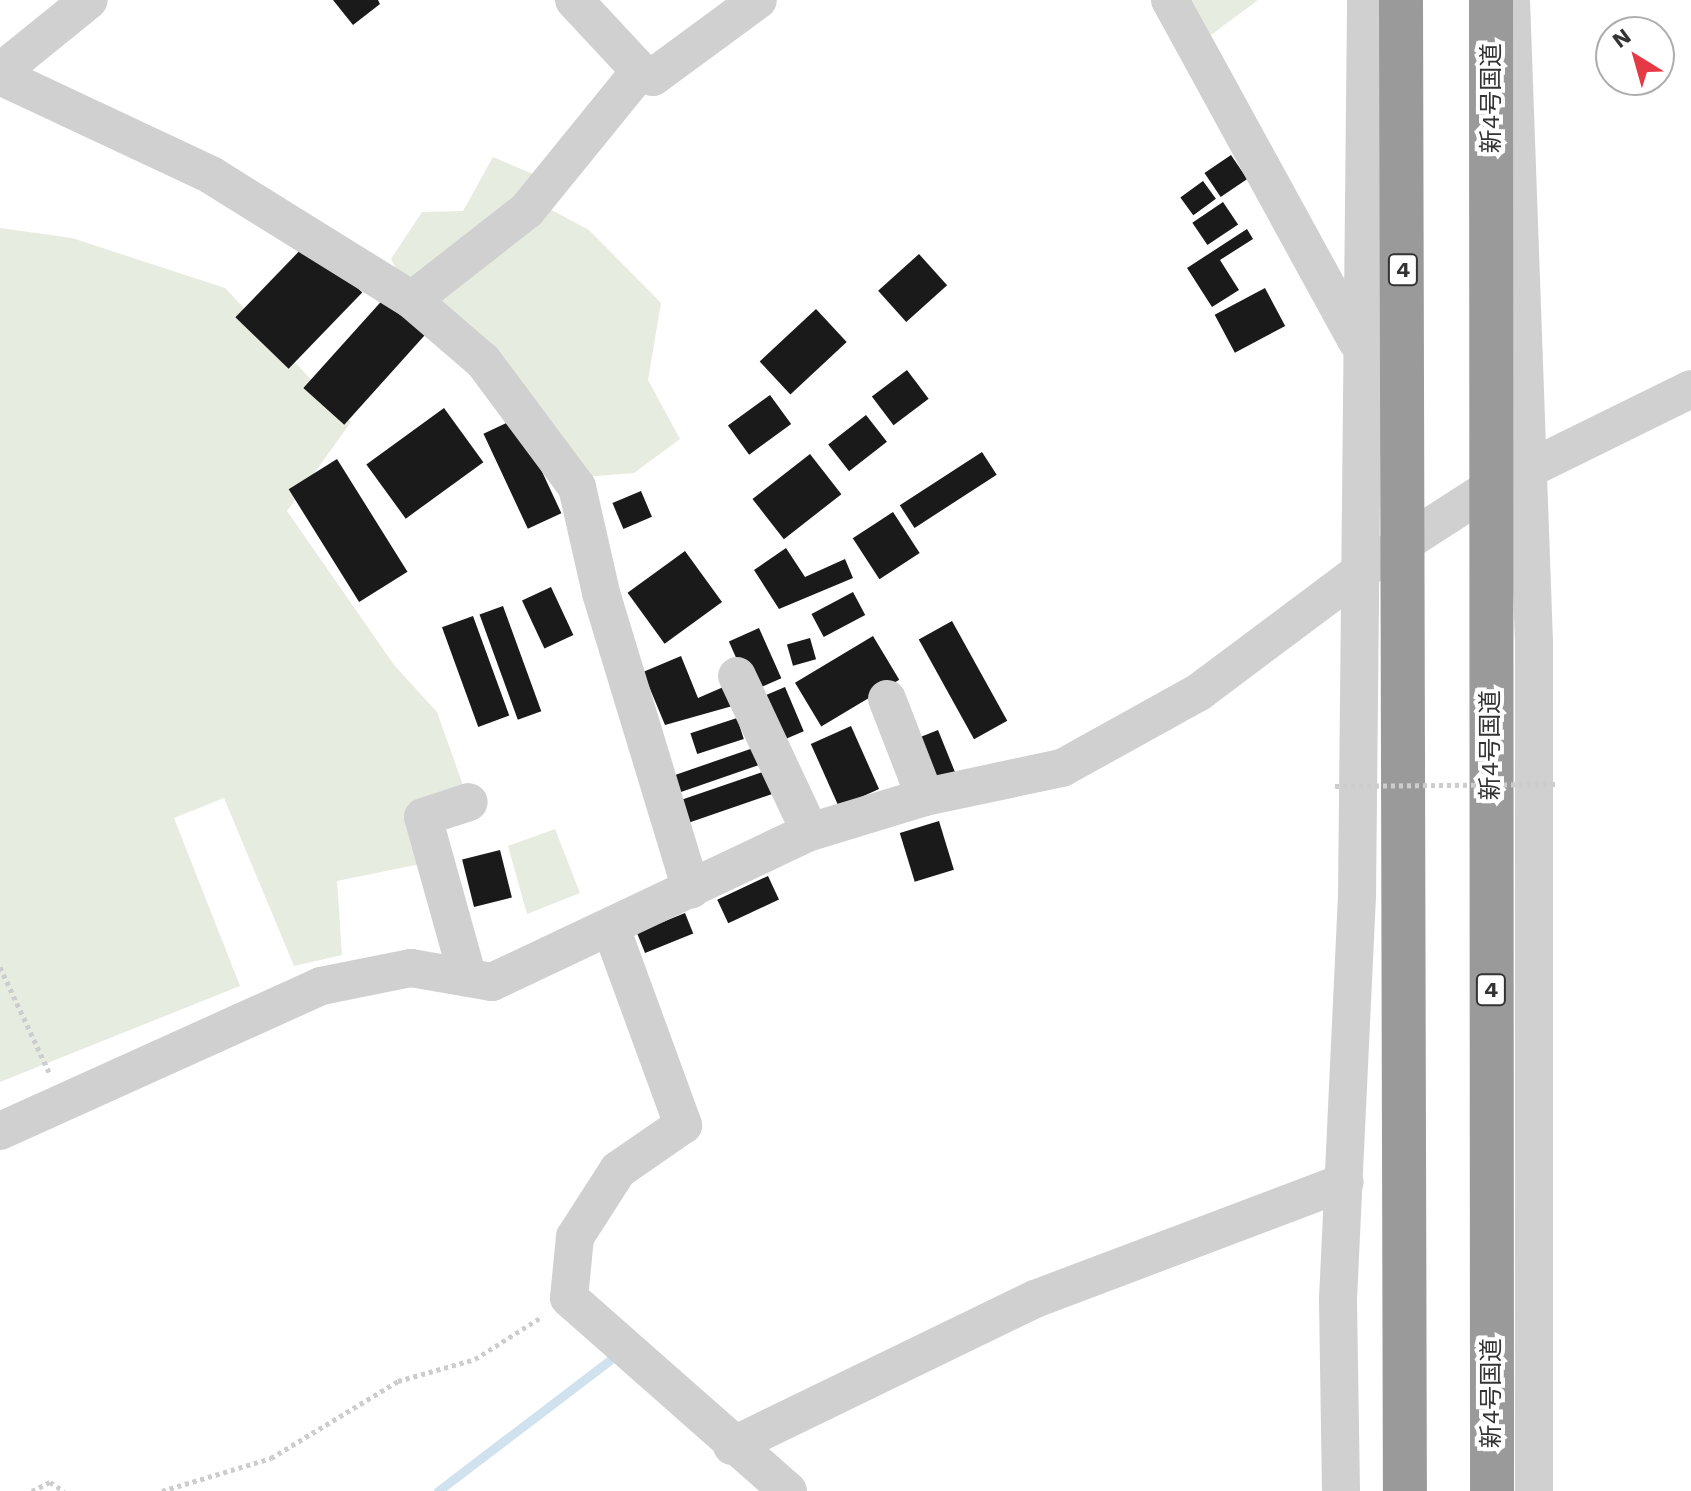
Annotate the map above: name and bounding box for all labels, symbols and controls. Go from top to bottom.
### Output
north arrow [1595,16,1675,96]
text: N [1607,23,1635,53]
street label: 新4号国道 [1478,43,1506,153]
road number: 4 [1387,252,1419,288]
street label: 新4号国道 [1477,690,1505,800]
road number: 4 [1475,972,1507,1008]
street label: 新4号国道 [1478,1338,1506,1448]

